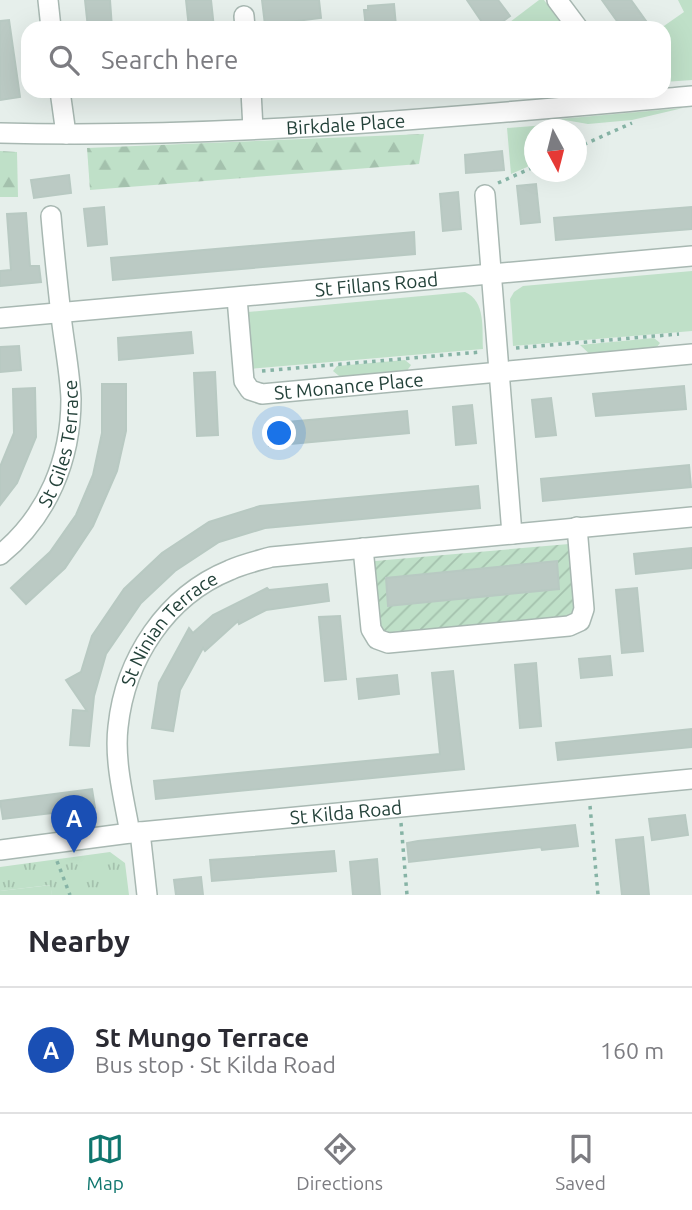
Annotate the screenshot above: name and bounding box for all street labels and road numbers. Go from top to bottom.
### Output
street label: Birkdale Place [286,109,406,139]
street label: St Fillans Road [314,268,439,301]
street label: St Monance Place [273,368,425,404]
street label: St Giles Terrace [33,379,82,511]
street label: St Ninian Terrace [116,567,221,689]
street label: St Kilda Road [289,796,403,829]

